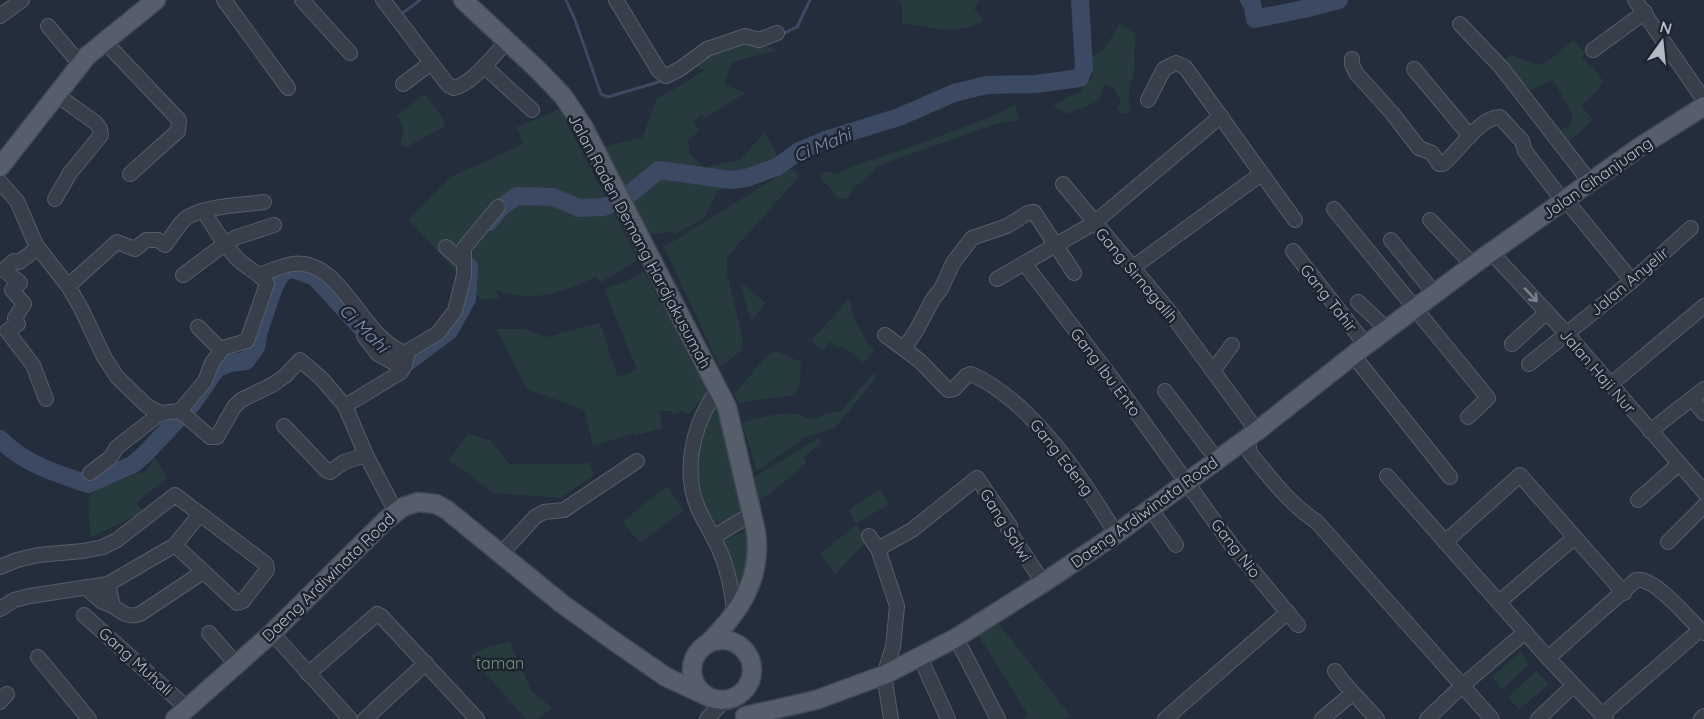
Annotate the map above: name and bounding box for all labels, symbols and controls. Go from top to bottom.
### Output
north arrow [1632,12,1692,72]
text: N [1658,16,1674,39]
street label: Jalan Raden Demang Hardjakusumah [564,110,716,372]
water label: Ci Mahi [790,122,856,167]
street label: Jalan Cihanjuang [1538,132,1656,224]
street label: Gang Sirnagalih [1091,223,1183,327]
street label: Jalan Anyelir [1586,242,1672,320]
street label: Gang Tahir [1296,260,1362,336]
one-way arrow [1524,287,1538,302]
water label: Ci Mahi [335,299,395,359]
street label: Gang Ibu Ento [1066,324,1146,420]
street label: Jalan Haji Nur [1556,324,1640,418]
street label: Gang Edeng [1026,415,1098,499]
street label: Daeng Ardiwinata Road [1067,452,1221,572]
street label: Gang Salwi [976,485,1036,565]
street label: Daeng Ardiwinata Road [257,508,399,646]
street label: Gang Nio [1207,515,1265,581]
street label: Gang Muhali [95,622,177,700]
park label: taman [476,653,524,673]

